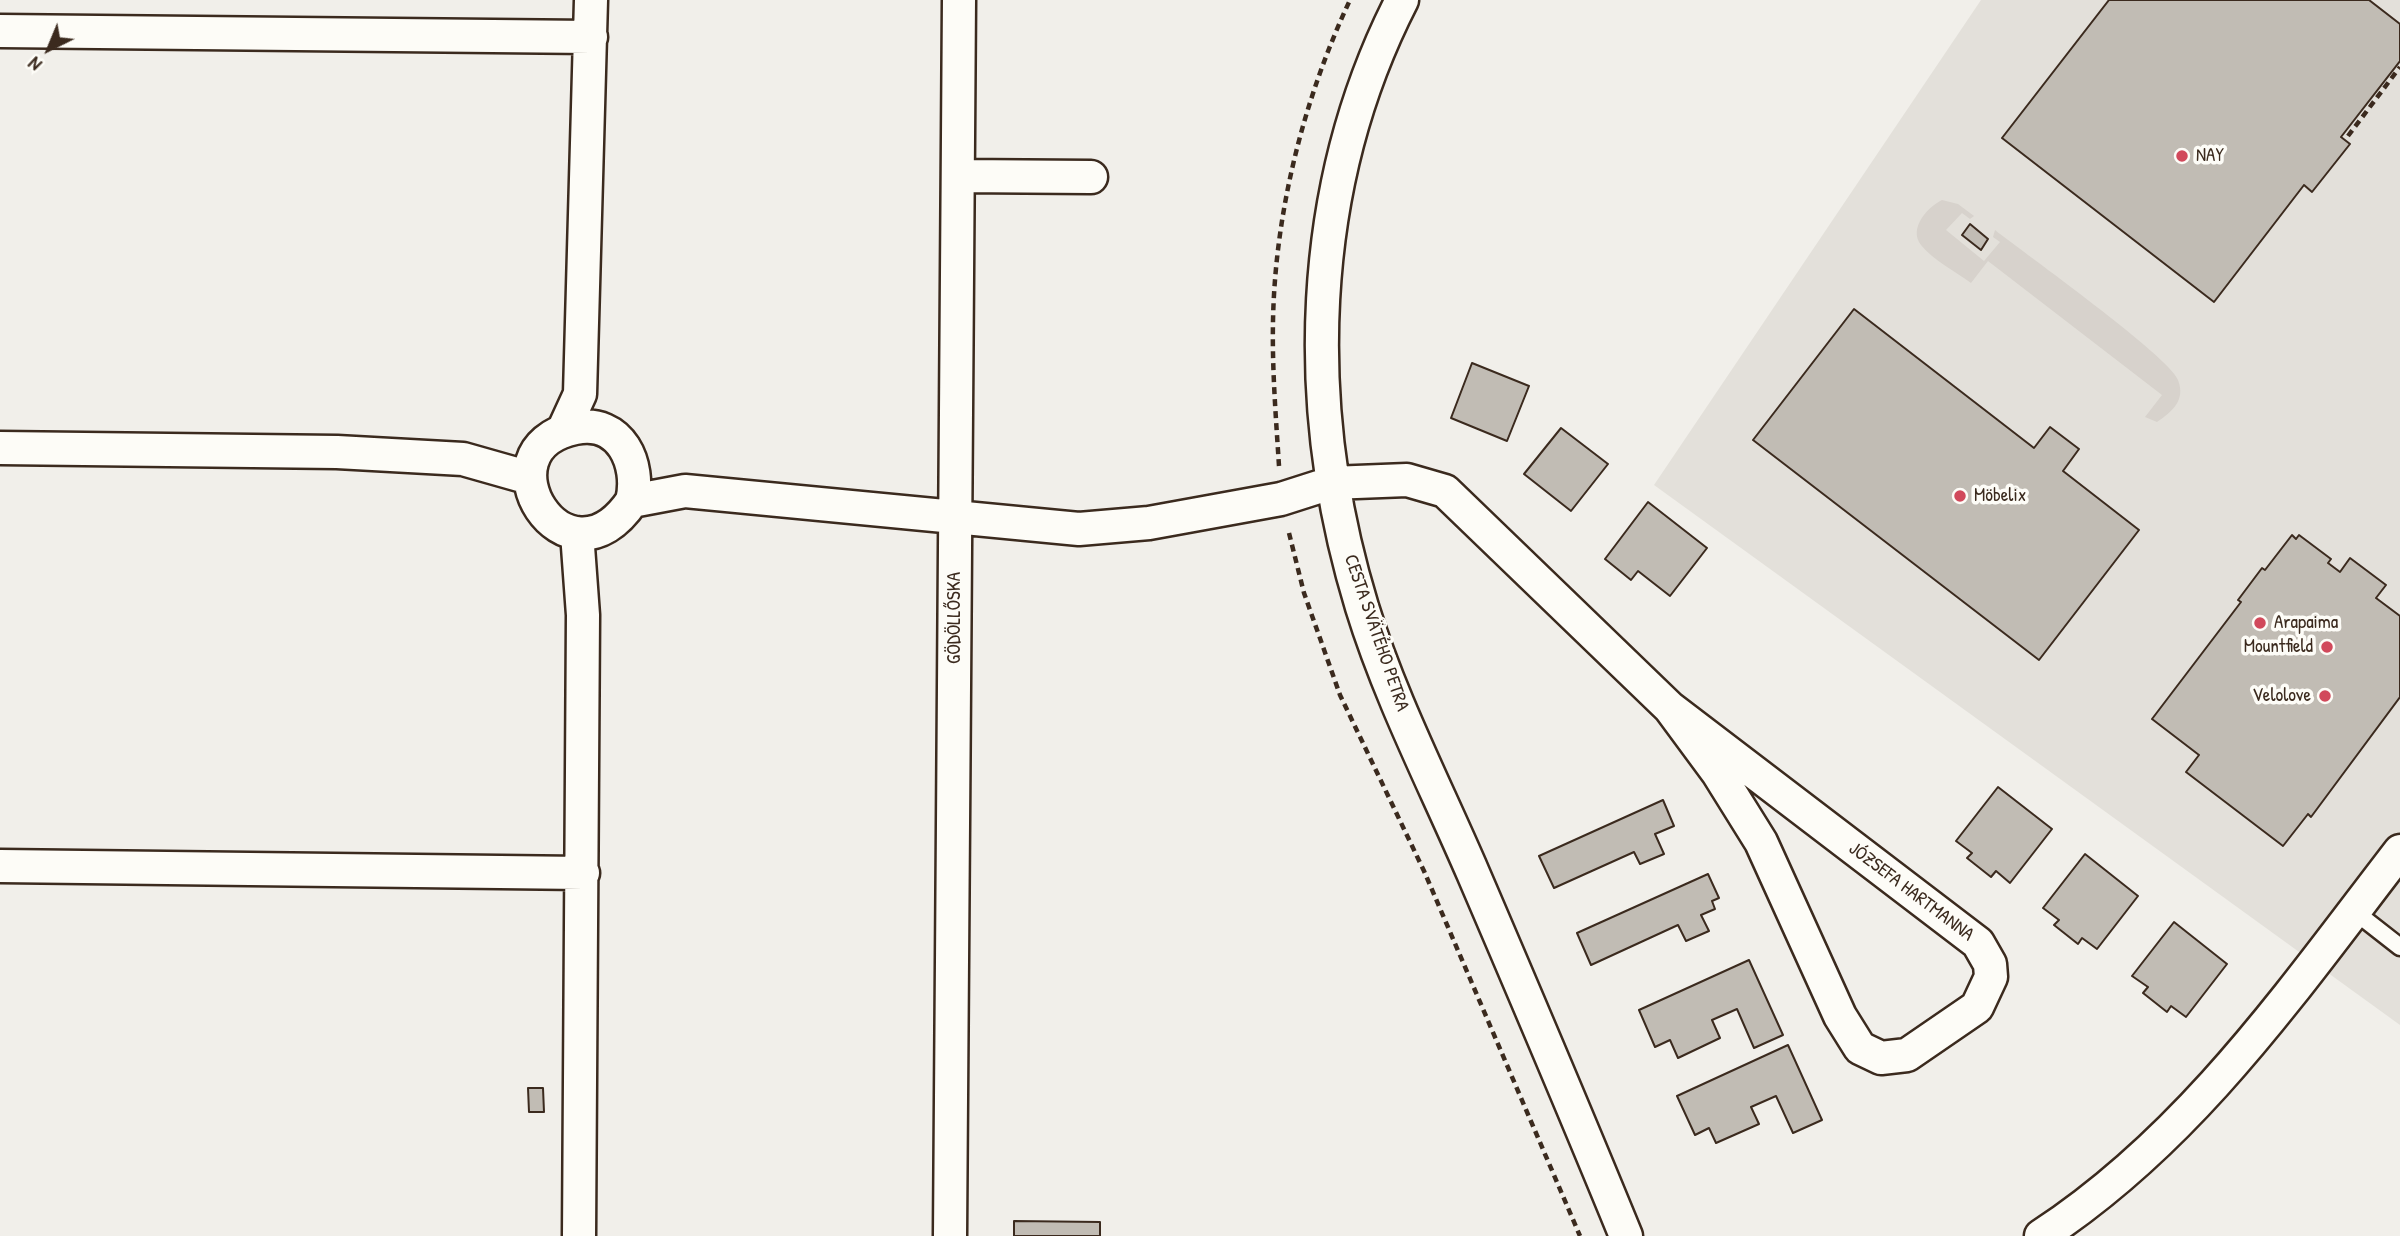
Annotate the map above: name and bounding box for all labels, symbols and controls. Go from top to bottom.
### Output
north arrow [14,14,84,84]
text: N [22,51,47,77]
place label: NAY [2196,145,2224,167]
marker: NAY [2174,148,2190,164]
place label: Möbelix [1974,485,2026,507]
marker: Möbelix [1952,488,1968,504]
street label: CESTA SVÄTÉHO PETRA [1338,552,1414,714]
street label: GÖDÖLLŐSKA [944,572,966,664]
place label: Arapaima [2274,612,2338,634]
marker: Arapaima [2252,615,2268,631]
place label: Mountfield [2244,636,2313,658]
marker: Mountfield [2319,639,2335,655]
place label: Velolove [2252,685,2311,707]
marker: Velolove [2317,688,2333,704]
street label: JÓZSEFA HARTMANNA [1844,838,1978,946]

